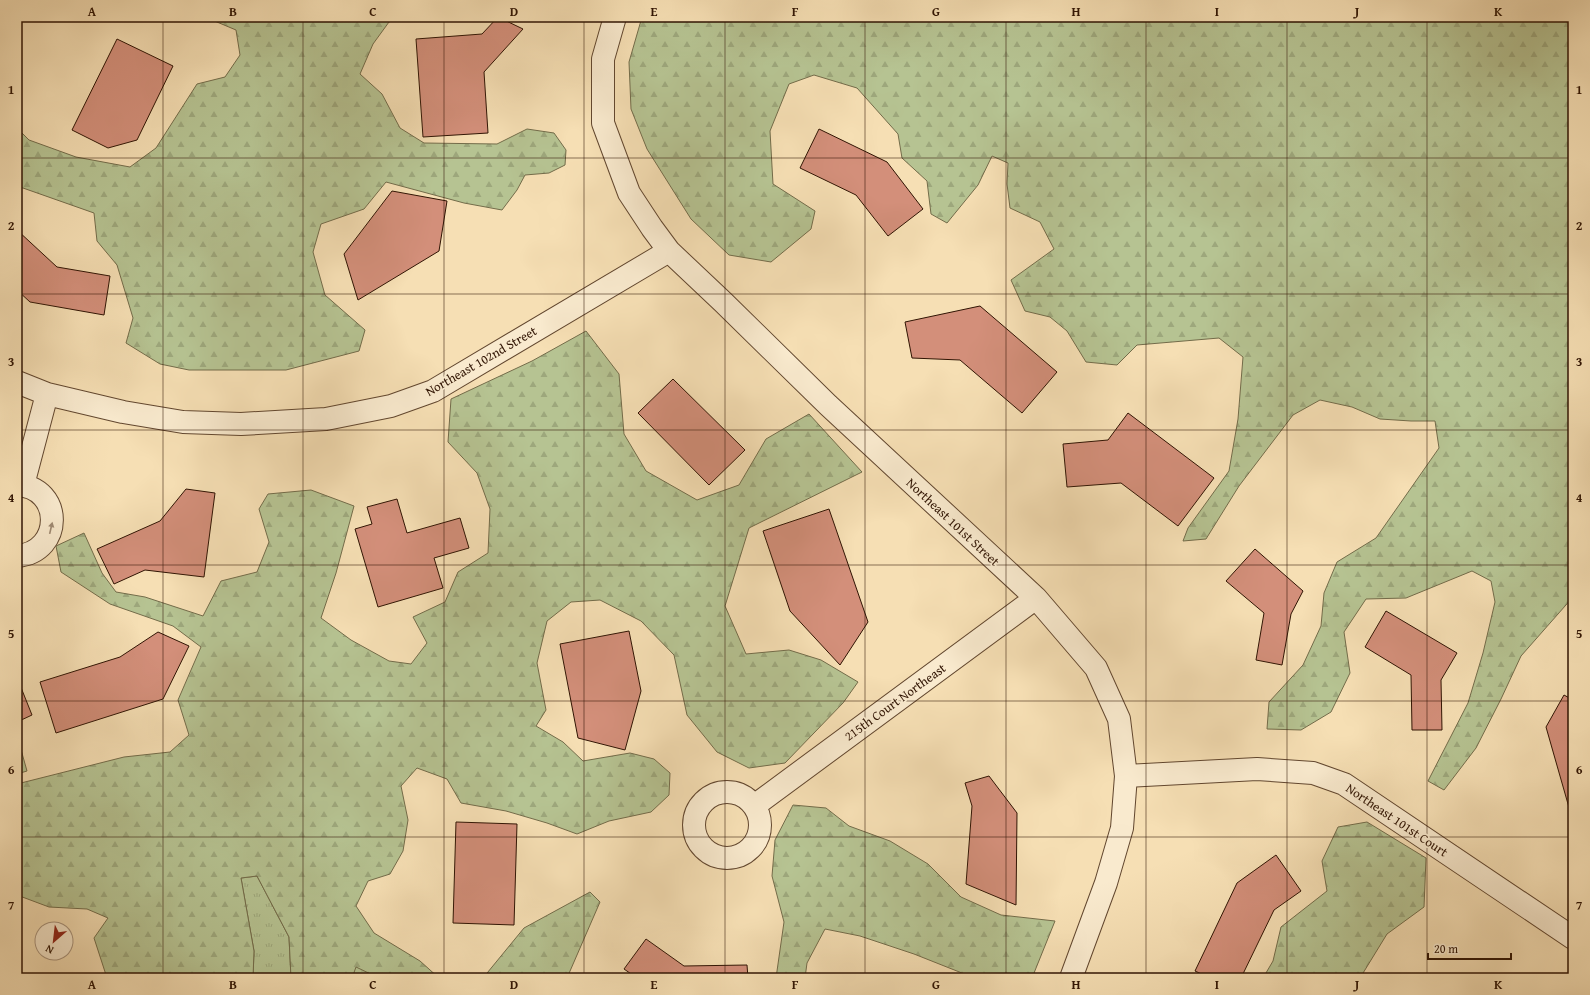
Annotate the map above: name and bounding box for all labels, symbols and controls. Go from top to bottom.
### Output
text: A [88,2,97,21]
text: B [229,2,237,21]
text: C [369,2,377,21]
text: D [510,2,518,21]
text: E [651,2,658,21]
text: F [792,2,799,21]
text: G [932,2,940,21]
text: H [1071,2,1081,21]
text: I [1215,2,1219,21]
text: J [1353,2,1360,21]
text: K [1494,2,1503,21]
text: 1 [8,80,14,99]
text: 1 [1576,80,1582,99]
text: 2 [8,216,15,235]
text: 2 [1576,216,1583,235]
street label: Northeast 102nd Street [422,321,541,401]
text: 3 [8,352,14,371]
text: 3 [1576,352,1582,371]
street label: Northeast 101st Street [902,474,1004,571]
text: 4 [8,488,15,507]
text: 4 [1576,488,1583,507]
one-way arrow [48,522,54,535]
text: 5 [8,624,15,643]
text: 5 [1576,624,1583,643]
street label: 215th Court Northeast [840,658,950,745]
text: 6 [8,760,15,779]
text: 6 [1576,760,1583,779]
street label: Northeast 101st Court [1342,779,1452,861]
text: 7 [8,896,15,915]
text: 7 [1576,896,1583,915]
north arrow [34,921,74,961]
scale bar [1428,935,1511,961]
text: 20 m [1434,940,1458,957]
text: N [42,941,56,959]
text: A [88,975,97,994]
text: B [229,975,237,994]
text: C [369,975,377,994]
text: D [510,975,518,994]
text: E [651,975,658,994]
text: F [792,975,799,994]
text: G [932,975,940,994]
text: H [1071,975,1081,994]
text: I [1215,975,1219,994]
text: J [1353,975,1360,994]
text: K [1494,975,1503,994]

